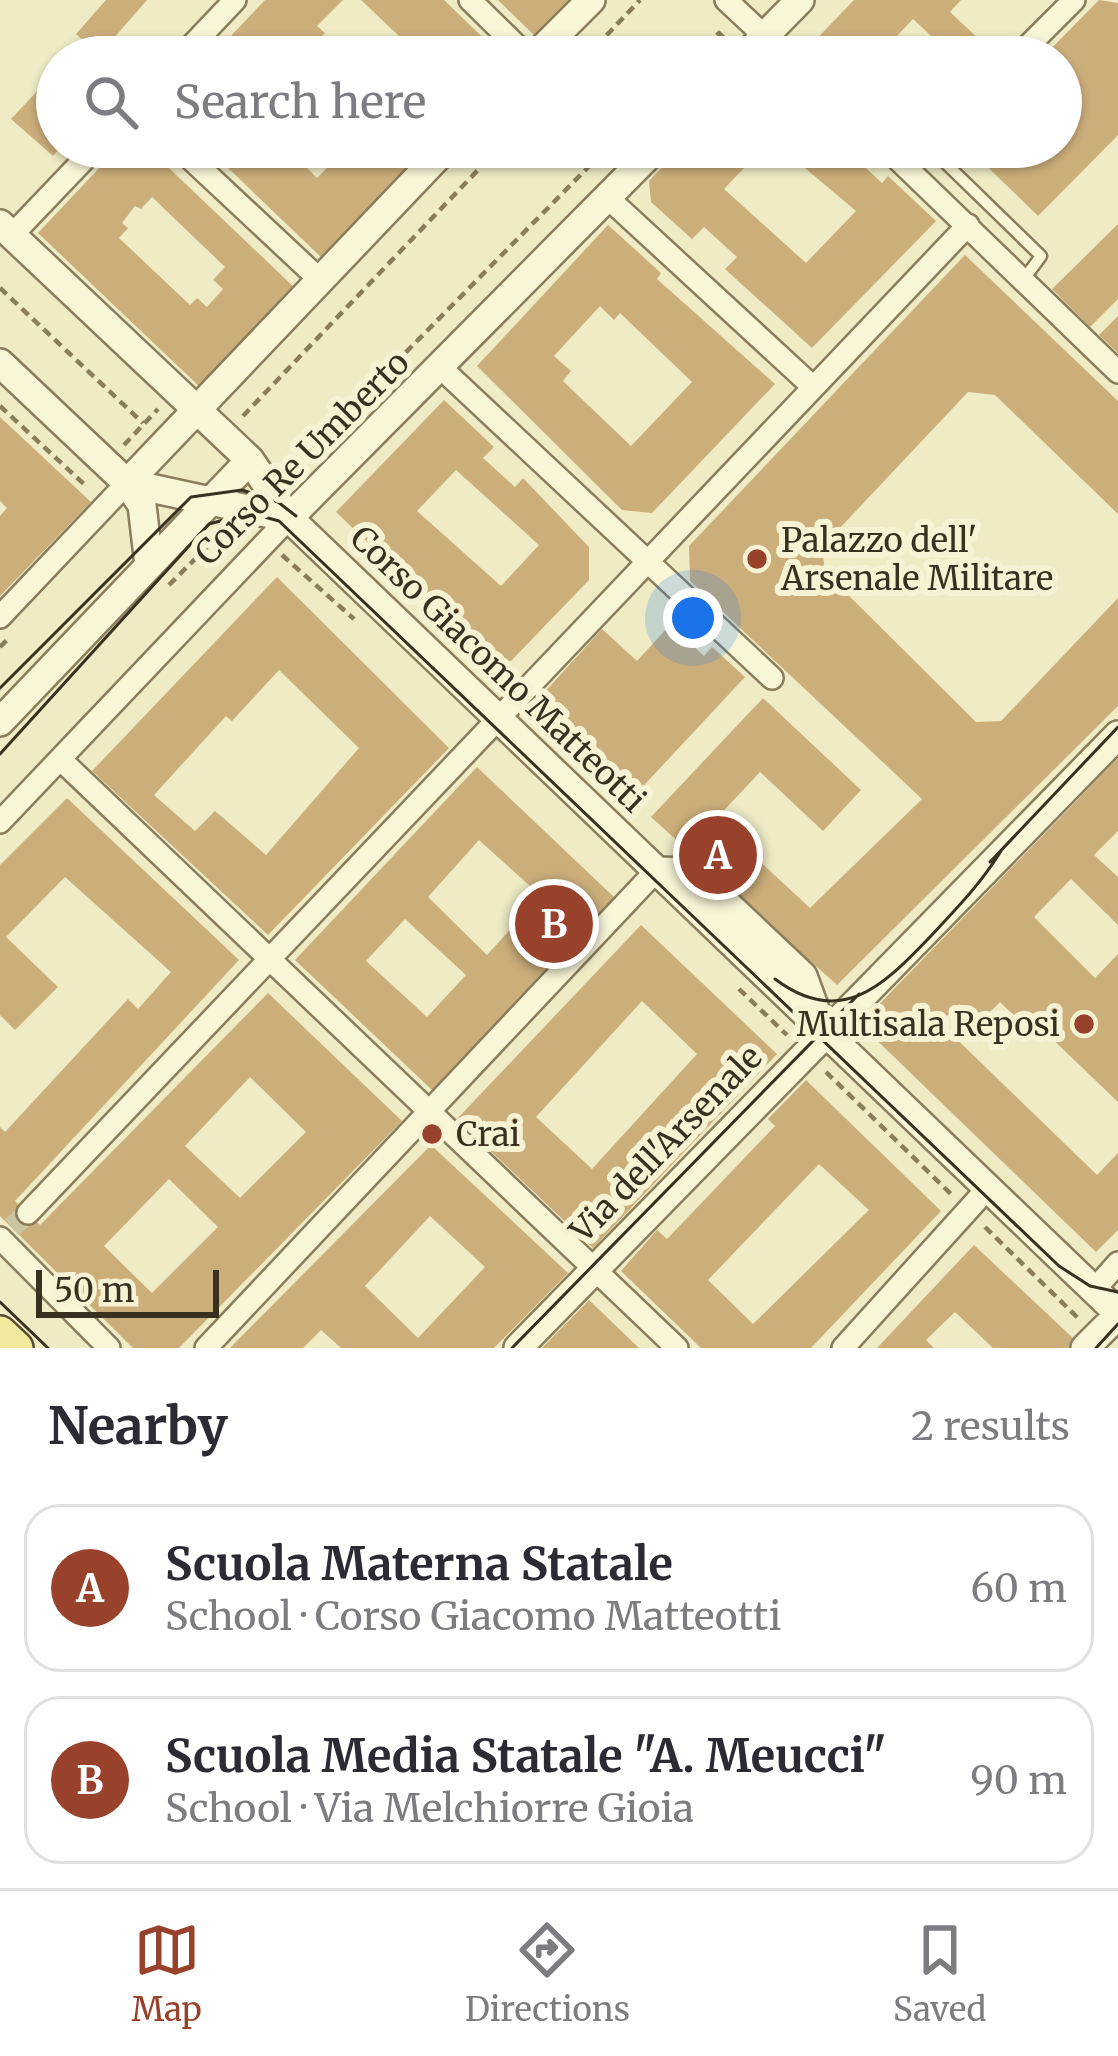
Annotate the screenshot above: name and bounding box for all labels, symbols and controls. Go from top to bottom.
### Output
search box [36,36,1082,168]
icon: search [78,69,144,135]
text: Search here [174,74,426,130]
street label: Corso Re Umberto [186,342,418,574]
street label: Corso Giacomo Matteotti [342,517,654,821]
place label: Palazzo dell' Arsenale Militare [780,520,1053,599]
marker: Palazzo dell' Arsenale Militare [744,546,770,572]
your location [663,588,723,648]
pin: A [679,810,757,900]
pin: B [515,879,593,969]
place label: Multisala Reposi [797,1004,1060,1045]
marker: Multisala Reposi [1071,1011,1097,1037]
street label: Via dell'Arsenale [561,1037,770,1252]
place label: Crai [456,1114,520,1155]
marker: Crai [419,1121,445,1147]
scale bar [36,1264,219,1317]
text: 50 m [54,1270,135,1311]
text: Nearby [48,1394,228,1458]
text: 2 results [911,1402,1070,1451]
text: Scuola Materna Statale [165,1536,673,1592]
text: A [76,1564,104,1613]
text: 60 m [970,1564,1067,1613]
text: School · Corso Giacomo Matteotti [165,1592,781,1641]
text: Scuola Media Statale "A. Meucci" [165,1728,886,1784]
text: B [76,1756,104,1805]
text: 90 m [970,1756,1067,1805]
text: School · Via Melchiorre Gioia [165,1784,694,1833]
tab: Map [132,1917,202,2030]
tab: Directions [465,1917,630,2030]
tab: Saved [893,1917,986,2030]

